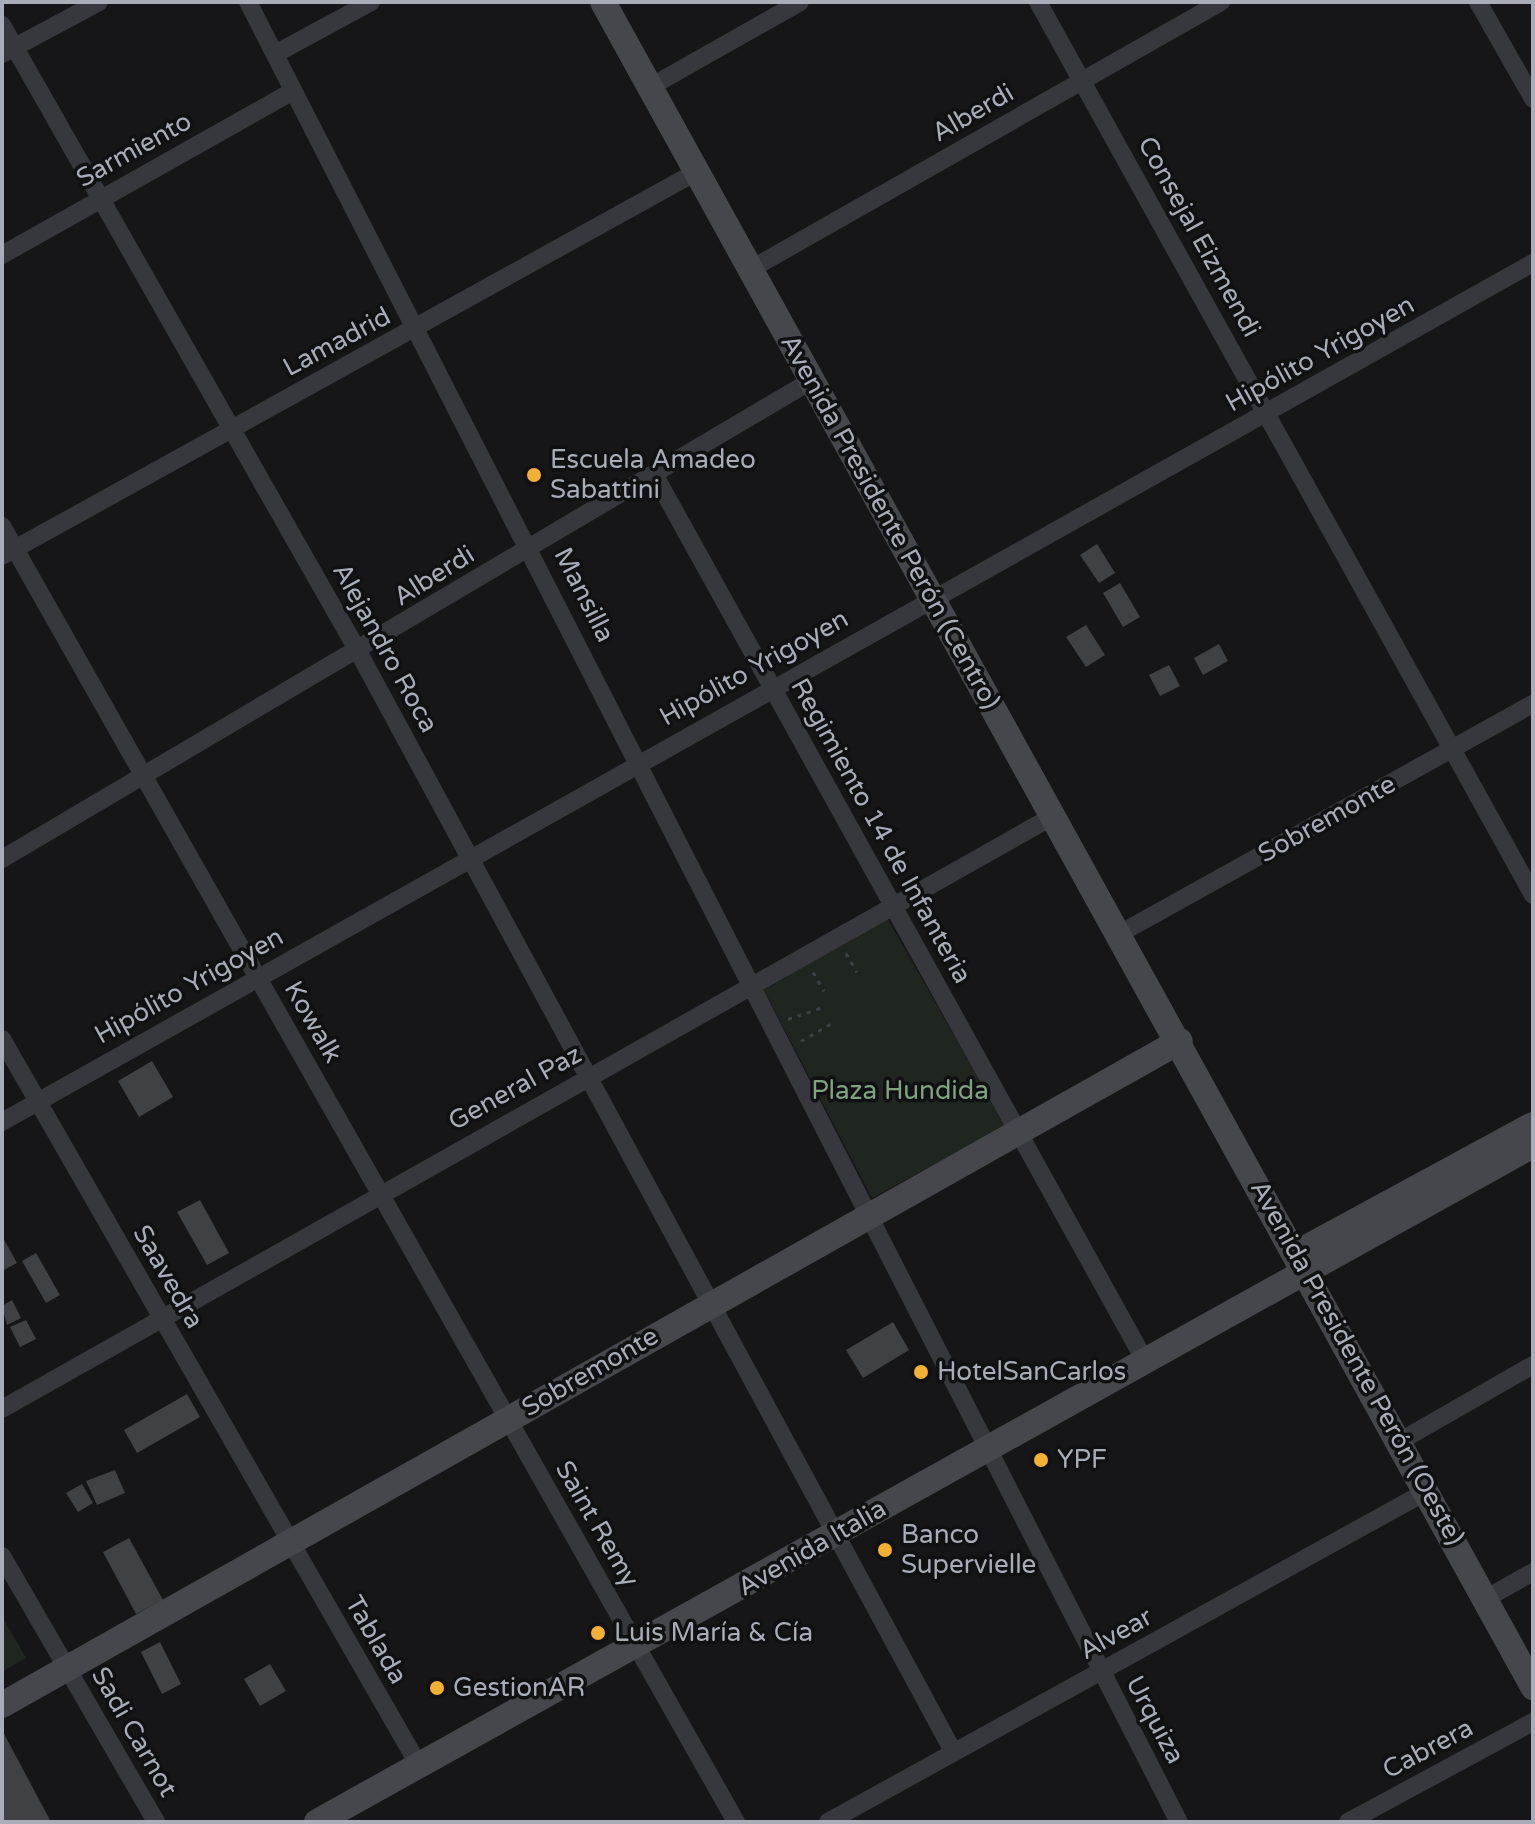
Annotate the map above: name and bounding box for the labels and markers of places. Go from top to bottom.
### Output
place label: Escuela Amadeo Sabattini [550,444,756,506]
marker: Escuela Amadeo Sabattini [525,466,543,484]
place label: HotelSanCarlos [937,1356,1126,1388]
marker: HotelSanCarlos [912,1363,930,1381]
place label: YPF [1057,1444,1107,1476]
marker: YPF [1032,1451,1050,1469]
place label: Banco Supervielle [901,1519,1036,1580]
marker: Banco Supervielle [876,1541,894,1559]
place label: Luis María & Cía [614,1617,813,1649]
marker: Luis María & Cía [589,1624,607,1642]
place label: GestionAR [453,1672,585,1704]
marker: GestionAR [428,1679,446,1697]

